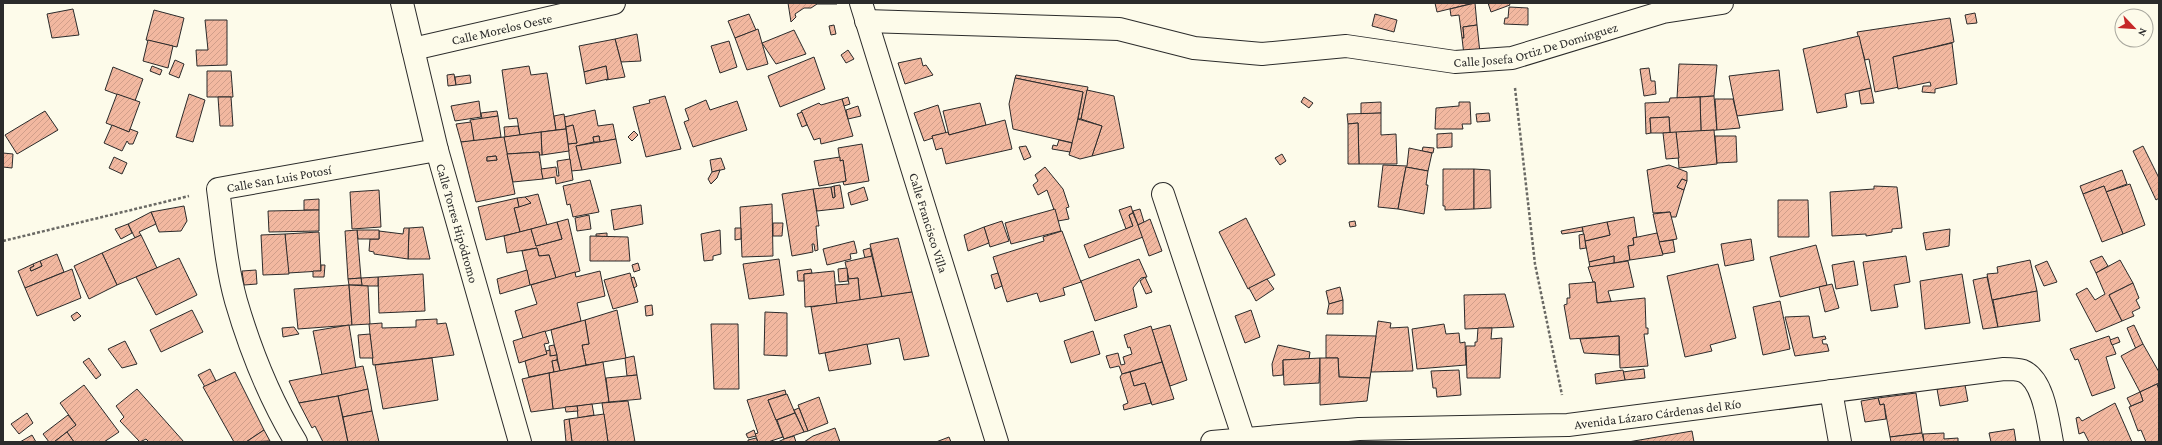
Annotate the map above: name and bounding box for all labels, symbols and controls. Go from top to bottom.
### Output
north arrow [2114,8,2154,48]
street label: Calle Morelos Oeste [450,10,554,48]
street label: Calle Josefa Ortiz De Domínguez [1453,19,1620,70]
text: N [2136,26,2150,39]
street label: Calle San Luis Potosí [225,162,333,195]
street label: Calle Torres Hipódromo [433,162,481,285]
street label: Calle Francisco Villa [906,171,951,275]
street label: Avenida Lázaro Cárdenas del Río [1573,396,1742,432]

